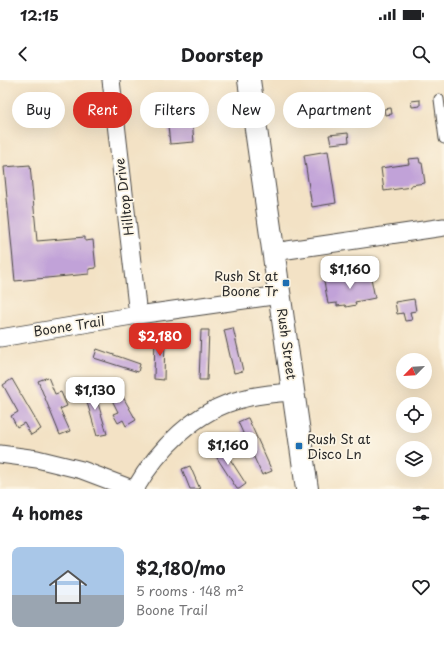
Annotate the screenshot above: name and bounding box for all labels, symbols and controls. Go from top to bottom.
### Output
text: 12:15 [20,3,59,26]
text: Doorstep [181,41,263,68]
icon: back [12,43,34,65]
icon: search [410,43,432,65]
chip: Buy [12,92,65,128]
chip: Rent [73,92,132,128]
chip: Filters [140,92,209,128]
chip: New [217,92,275,128]
chip: Apartment [283,92,385,128]
street label: Hilltop Drive [109,157,138,237]
pin: $1,160 [317,256,383,290]
text: $1,160 [329,259,371,278]
place label: Rush St at Boone Tr [214,266,278,300]
marker: Rush St at Boone Tr [281,278,291,288]
street label: Rush Street [273,307,302,381]
street label: Boone Trail [32,311,106,341]
pin: $2,180 [127,323,193,357]
text: $2,180 [138,326,182,345]
north arrow [396,353,432,389]
map controls [396,353,432,477]
pin: $1,130 [62,377,128,411]
text: $1,130 [75,380,115,399]
button: locate [396,397,432,433]
place label: Rush St at Disco Ln [307,429,371,463]
pin: $1,160 [195,432,261,466]
text: $1,160 [207,435,249,454]
marker: Rush St at Disco Ln [294,441,304,451]
button: layers [396,441,432,477]
text: 4 homes [12,500,83,526]
icon: filters [410,502,432,524]
text: $2,180/mo [136,555,225,581]
icon: home [44,563,92,611]
icon: heart [410,576,432,598]
text: 5 rooms · 148 m² [136,581,244,600]
text: Boone Trail [136,600,208,619]

